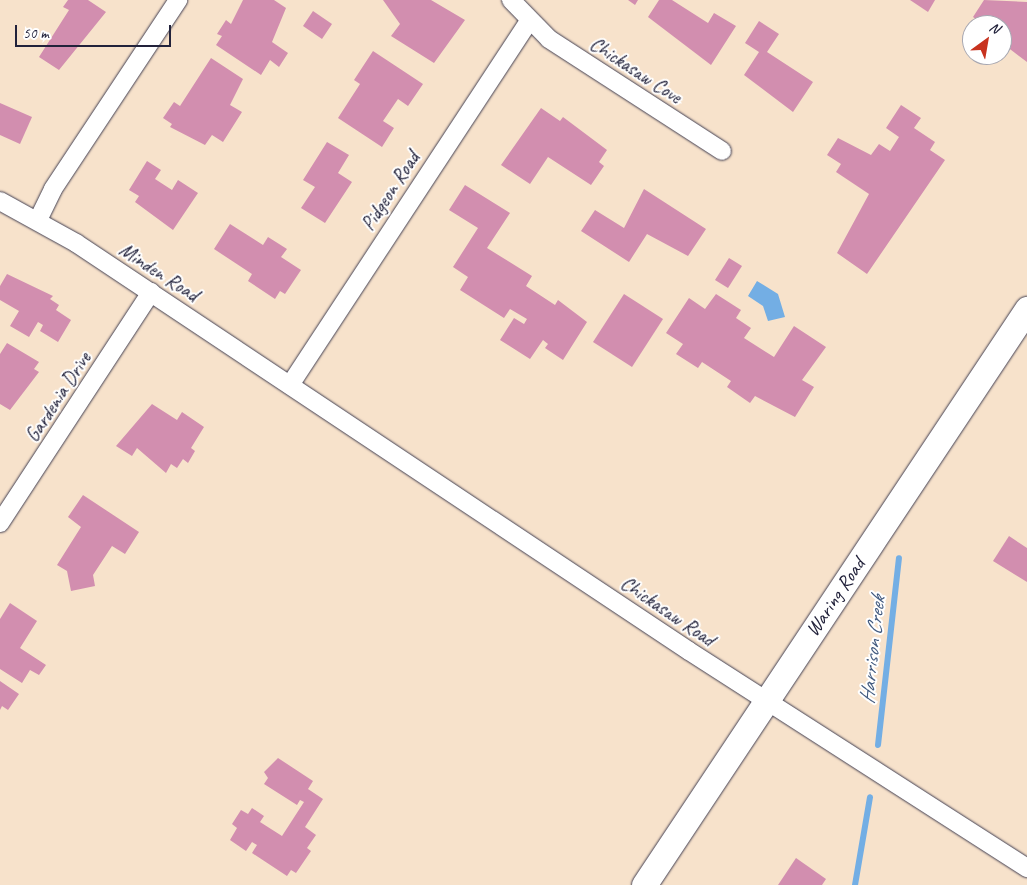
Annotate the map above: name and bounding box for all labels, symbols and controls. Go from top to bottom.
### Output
scale bar [18,15,174,47]
north arrow [962,15,1012,65]
text: N [986,18,1003,37]
text: 50 m [23,24,49,43]
street label: Chickasaw Cove [586,31,686,109]
street label: Pidgeon Road [356,147,424,235]
street label: Minden Road [115,238,203,306]
street label: Gardenia Drive [20,348,96,446]
street label: Waring Road [800,554,870,640]
street label: Chickasaw Road [616,571,720,651]
water label: Harrison Creek [854,595,890,705]

